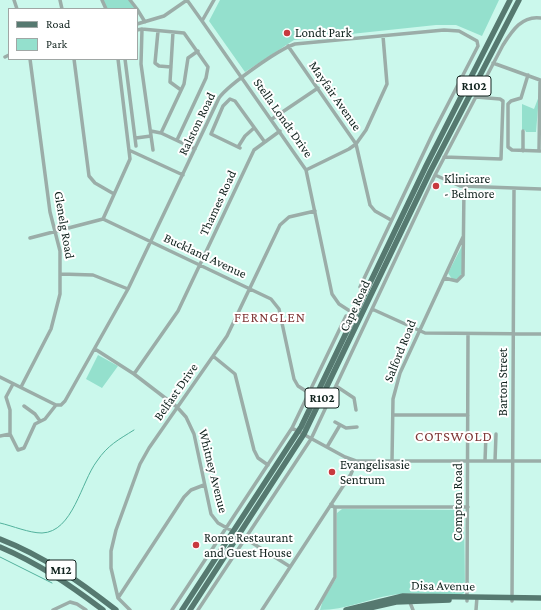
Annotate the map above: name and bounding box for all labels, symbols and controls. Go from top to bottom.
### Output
legend [8,8,138,60]
text: Road [46,17,70,31]
place label: Londt Park [295,25,352,41]
marker: Londt Park [282,28,292,38]
text: Park [46,37,67,51]
street label: Mayfair Avenue [305,58,365,134]
street label: Stella Londt Drive [250,75,316,161]
road number: R102 [457,76,491,96]
street label: Ralston Road [175,90,219,158]
street label: Thames Road [196,168,240,238]
place label: Klinicare - Belmore [444,171,494,202]
marker: Klinicare - Belmore [431,181,441,191]
street label: Glenelg Road [50,190,78,260]
street label: Buckland Avenue [161,230,249,282]
street label: Cape Road [336,278,374,334]
district label: FERNGLEN [234,310,306,326]
street label: Salford Road [380,318,420,384]
street label: Barton Street [495,348,511,416]
street label: Belfast Drive [151,360,201,424]
road number: R102 [305,388,339,408]
street label: Whitney Avenue [195,427,231,515]
district label: COTSWOLD [415,429,493,445]
place label: Evangelisasie Sentrum [340,457,410,488]
street label: Compton Road [450,463,466,541]
marker: Evangelisasie Sentrum [327,467,337,477]
place label: Rome Restaurant and Guest House [204,530,293,561]
marker: Rome Restaurant and Guest House [191,540,201,550]
road number: M12 [46,560,76,580]
street label: Disa Avenue [411,578,475,594]

